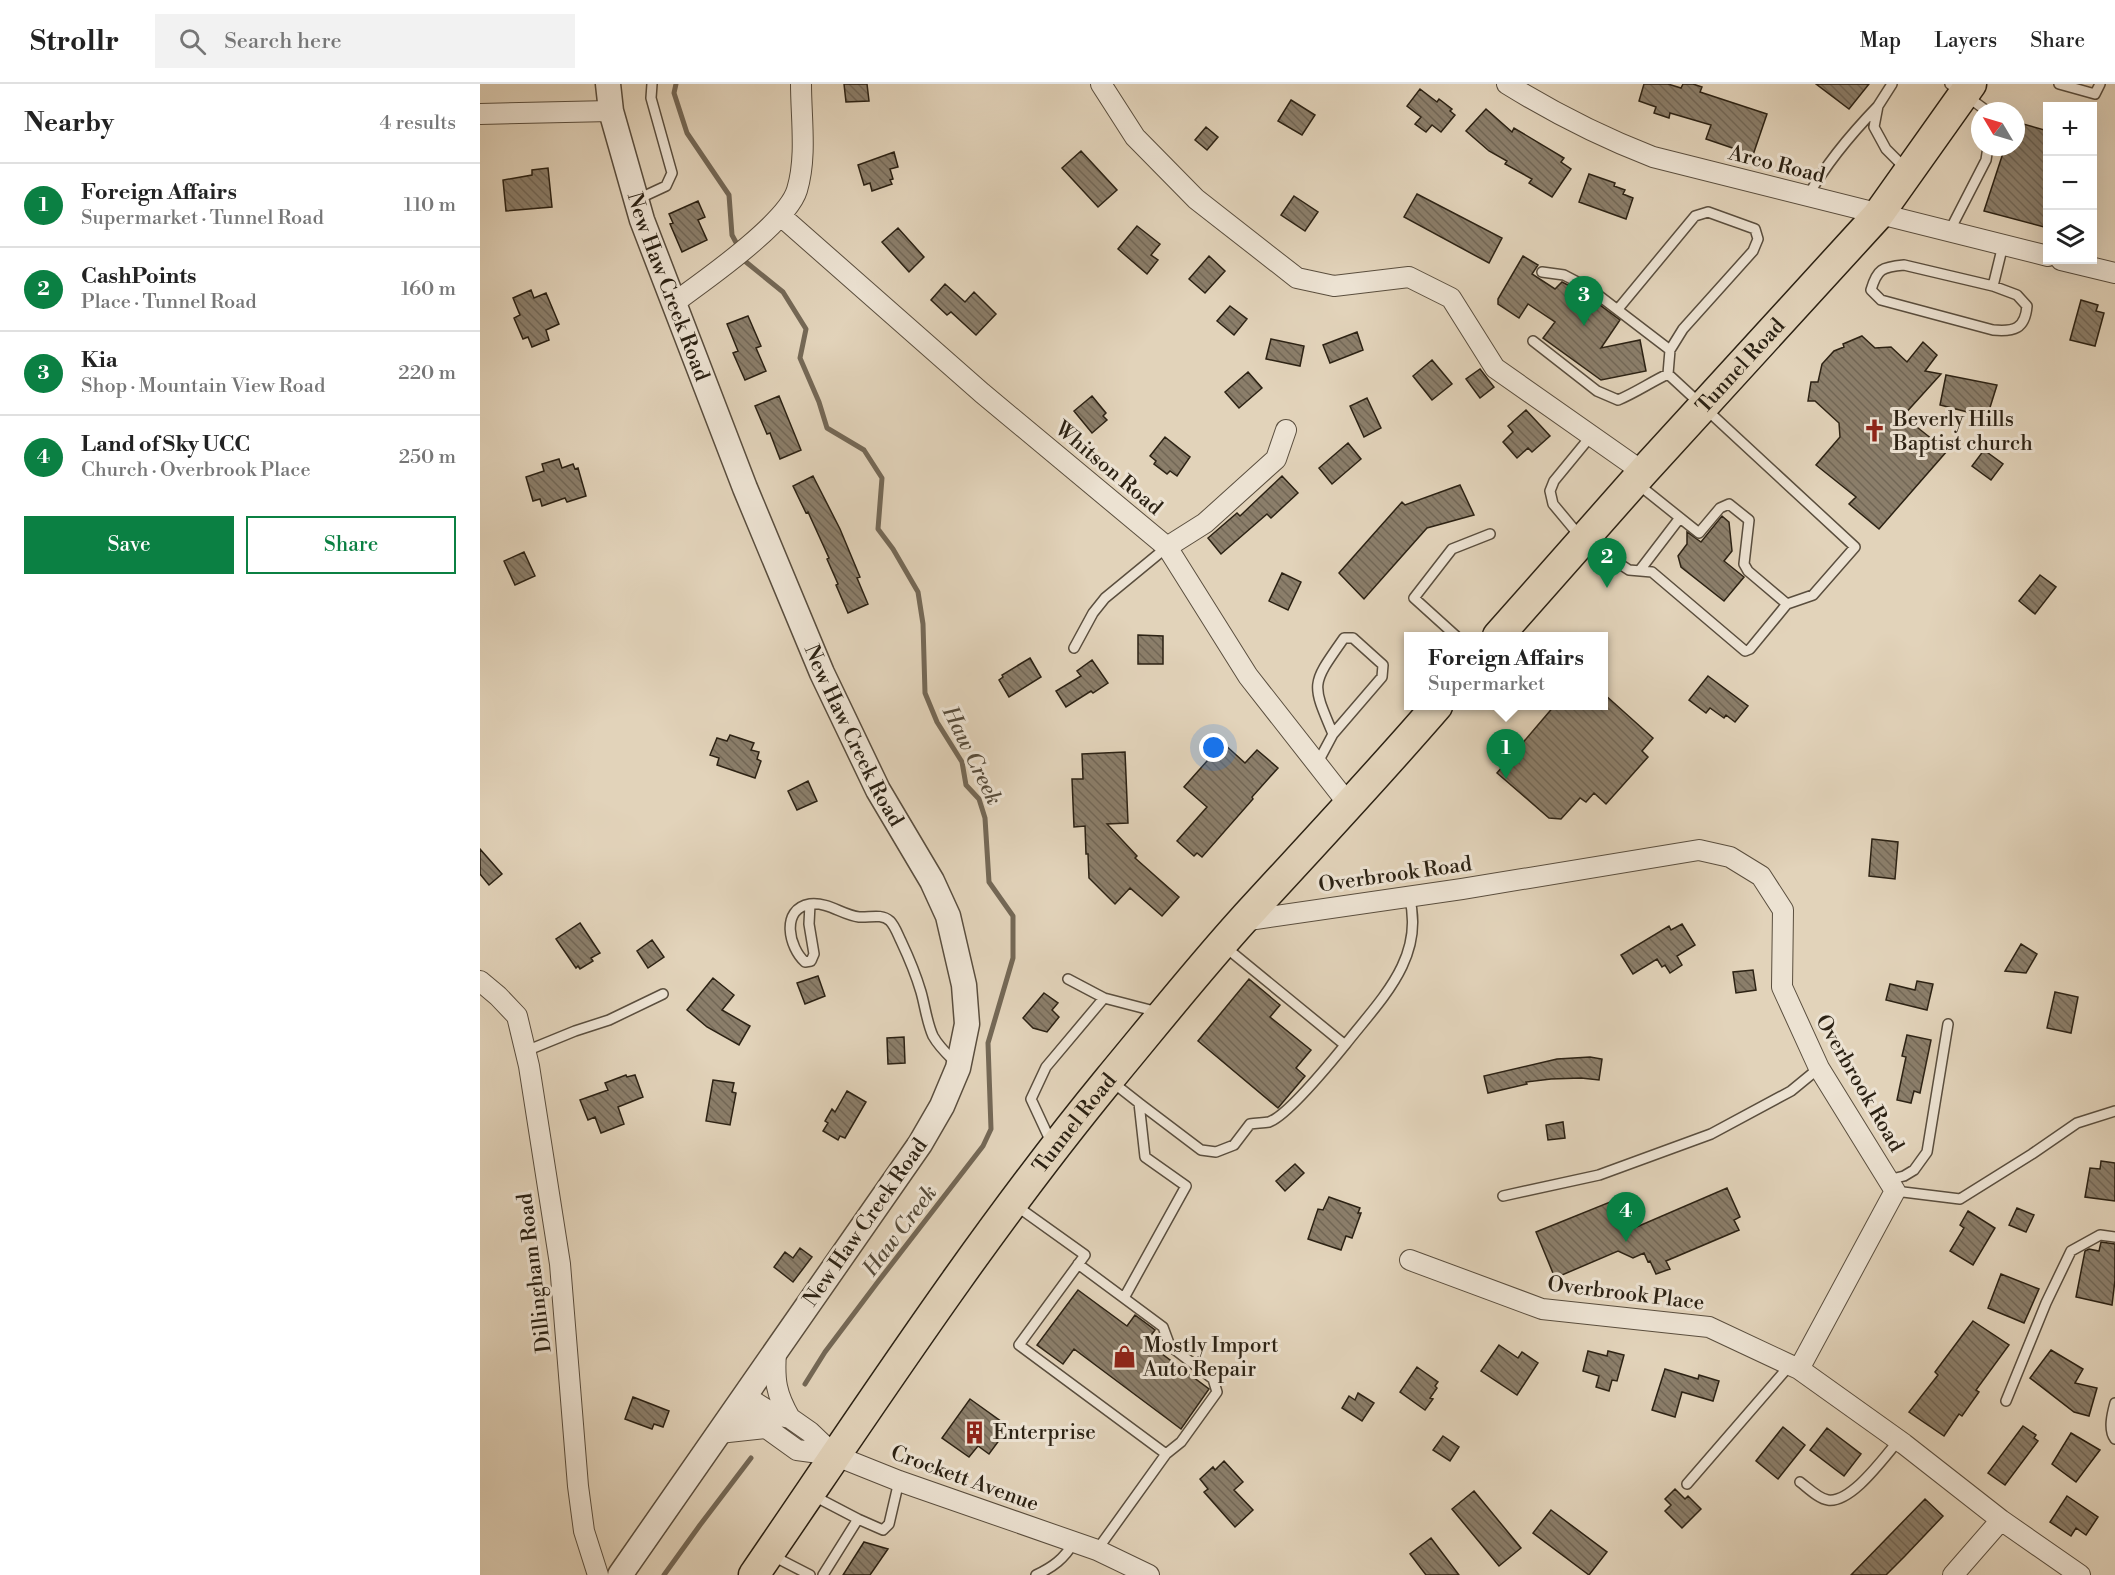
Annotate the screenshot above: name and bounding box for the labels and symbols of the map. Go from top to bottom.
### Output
north arrow [1971,102,2025,156]
street label: Arco Road [1725,140,1828,190]
street label: New Haw Creek Road [621,190,715,385]
pin: 3 [1564,276,1604,326]
street label: Tunnel Road [1691,313,1791,419]
place label: Beverly Hills Baptist church [1892,407,2033,457]
street label: Whitson Road [1049,416,1167,521]
church icon: Beverly Hills Baptist church [1862,418,1888,444]
pin: 2 [1588,538,1626,588]
street label: New Haw Creek Road [798,641,909,832]
water label: Haw Creek [936,701,1007,810]
pin: 1 [1486,730,1526,779]
your location [1199,733,1228,762]
street label: Overbrook Road [1317,851,1473,899]
street label: Overbrook Road [1809,1010,1909,1157]
street label: Tunnel Road [1028,1068,1122,1179]
street label: New Haw Creek Road [798,1133,932,1311]
water label: Haw Creek [856,1179,942,1281]
street label: Dillingham Road [512,1192,558,1354]
pin: 4 [1606,1192,1646,1242]
street label: Overbrook Place [1546,1271,1706,1317]
place label: Mostly Import Auto Repair [1142,1333,1279,1383]
shop icon: Mostly Import Auto Repair [1112,1344,1138,1370]
building icon: Enterprise [962,1419,988,1445]
place label: Enterprise [993,1420,1096,1446]
street label: Crockett Avenue [887,1440,1042,1518]

